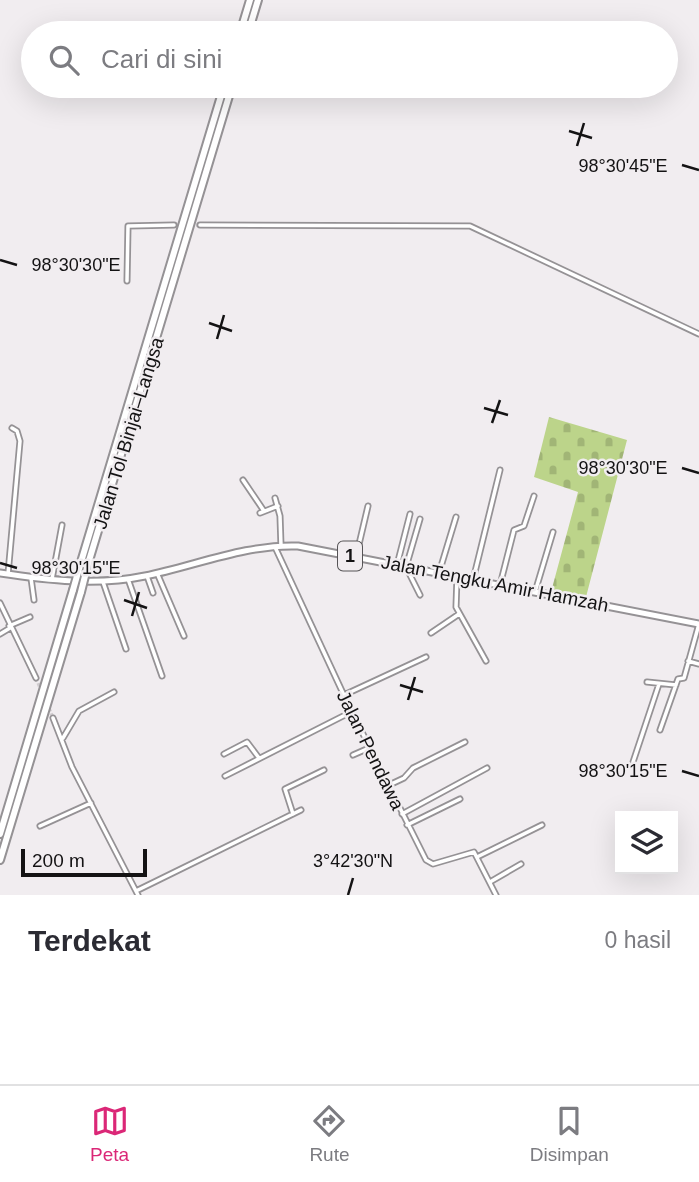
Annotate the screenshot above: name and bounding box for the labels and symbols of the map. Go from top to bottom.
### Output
text: 98°30'45"E [578,156,668,176]
text: 98°30'30"E [31,255,121,275]
street label: Jalan Tol Binjai–Langsa [89,334,168,532]
text: 98°30'30"E [578,458,668,478]
road number: 1 [338,542,362,570]
street label: Jalan Tengku Amir Hamzah [380,551,610,616]
text: 98°30'15"E [31,558,121,578]
street label: Jalan Pendawa [333,687,409,814]
text: 98°30'15"E [578,761,668,781]
scale bar [21,846,147,878]
text: 3°42'30"N [313,851,393,871]

